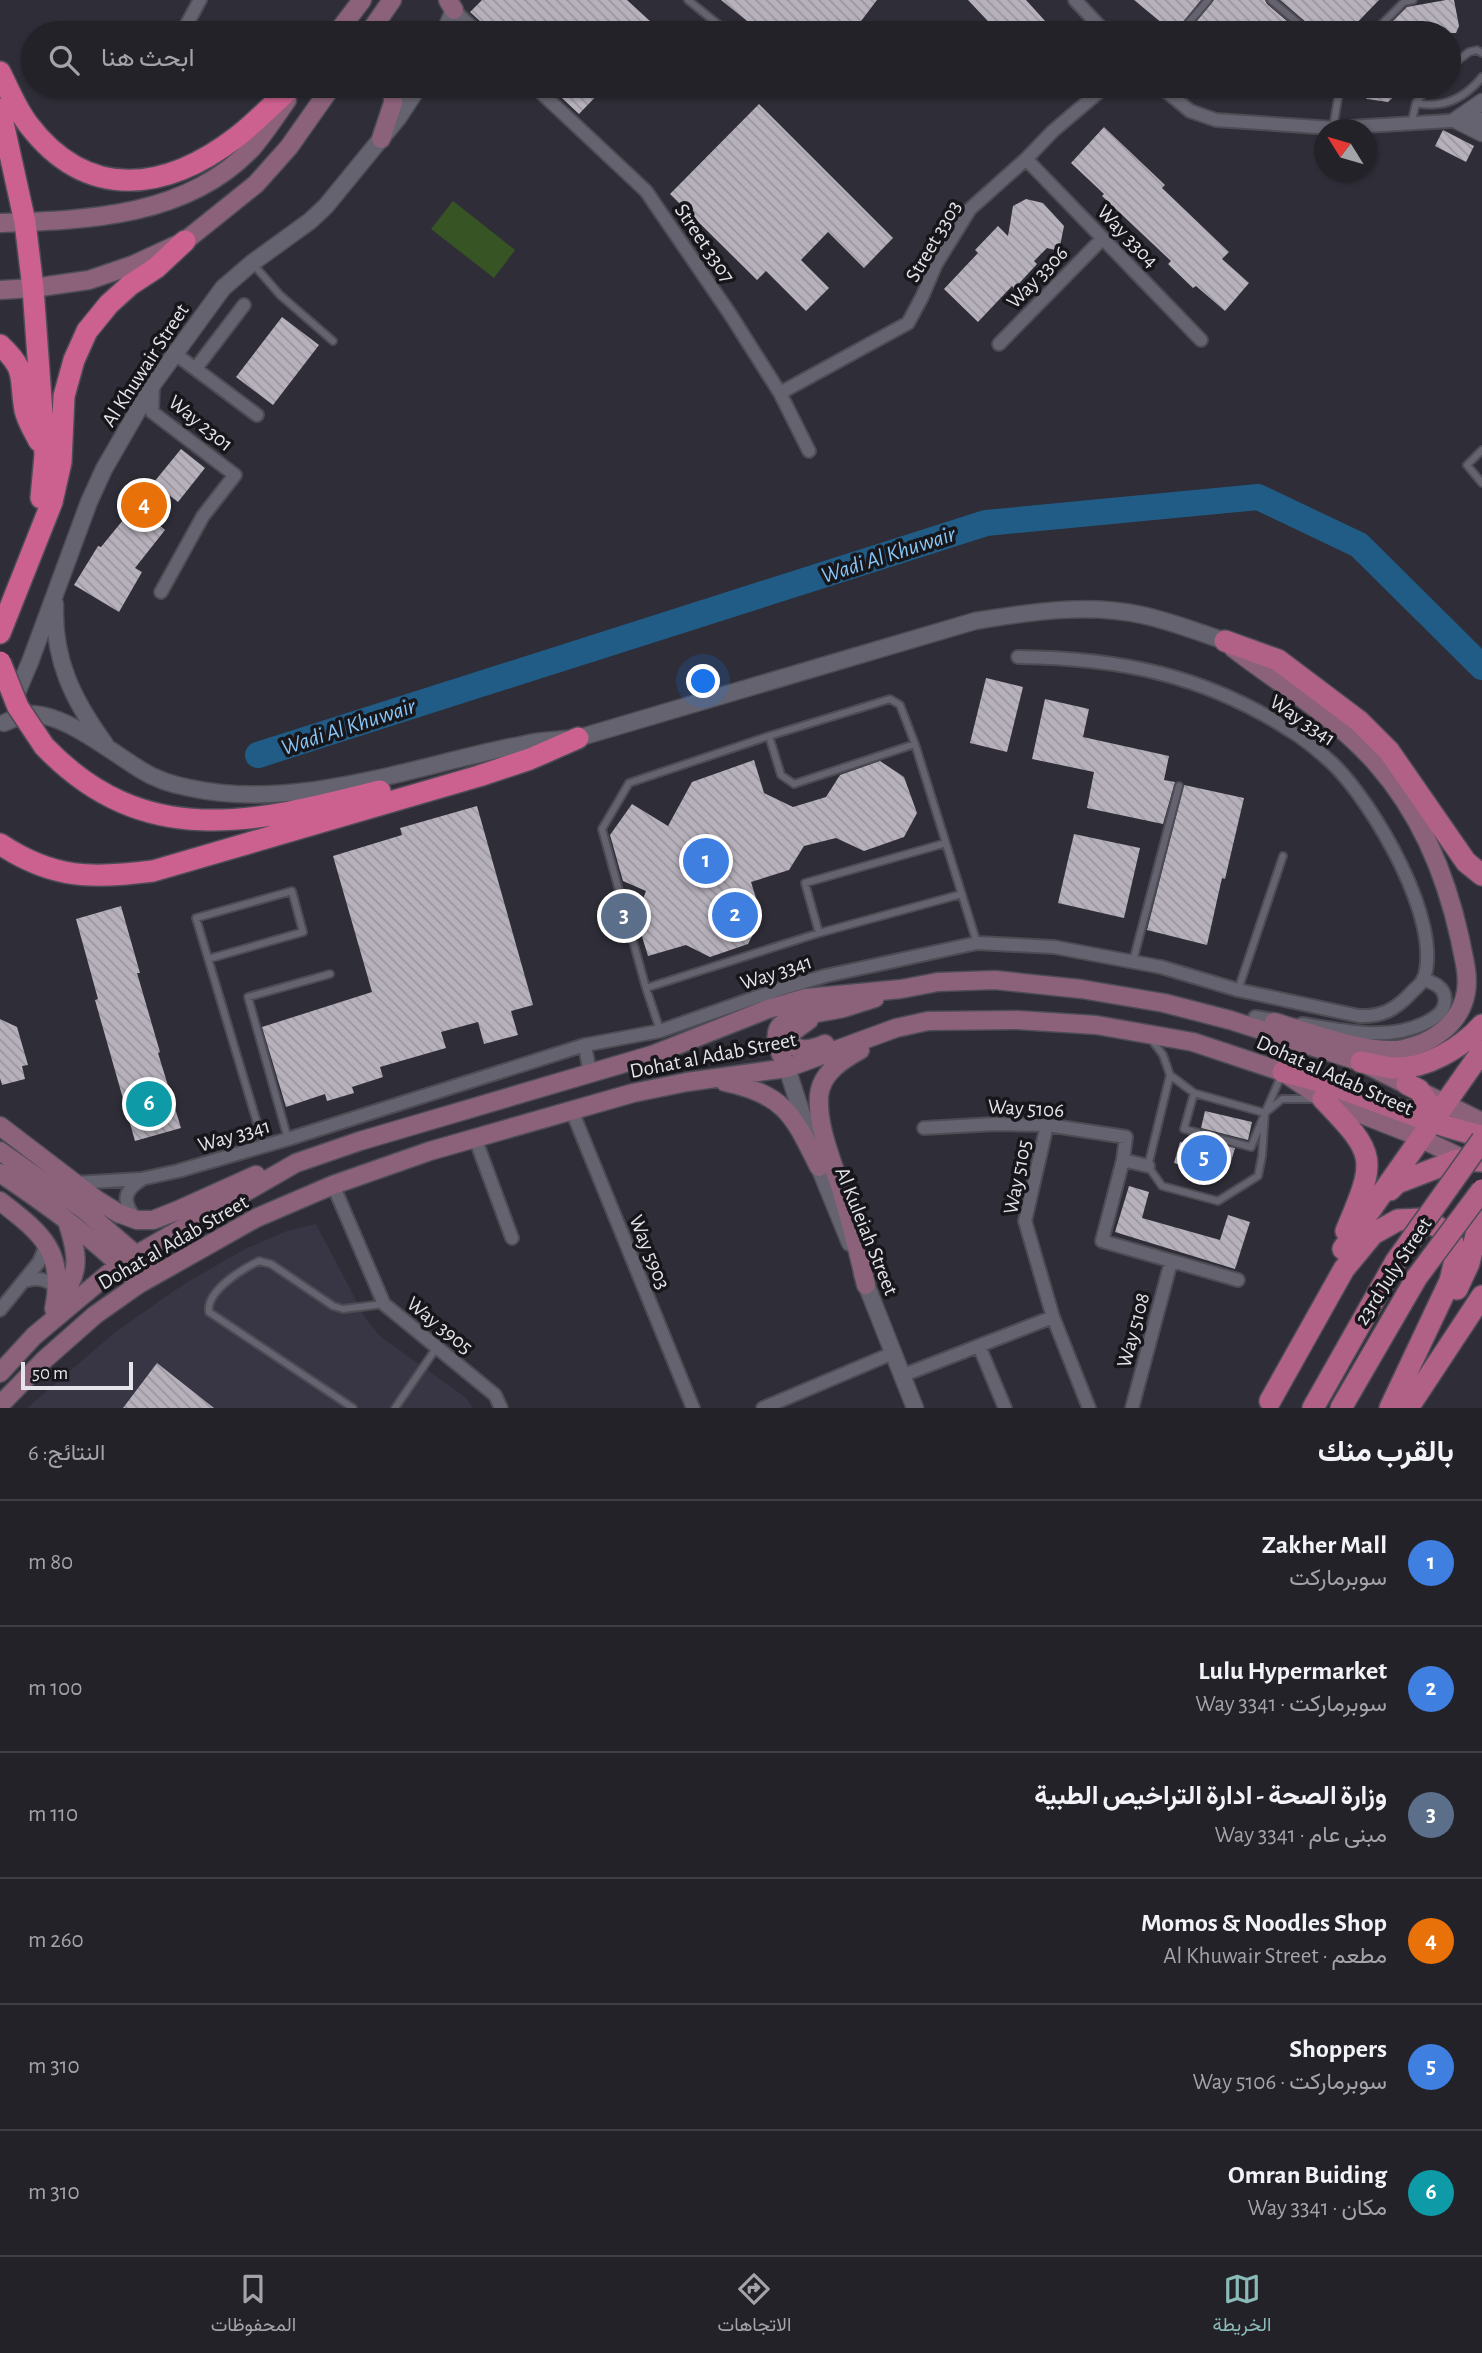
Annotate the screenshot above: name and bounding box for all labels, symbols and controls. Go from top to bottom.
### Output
search box [21,21,1461,98]
icon: search [45,41,83,79]
text: ابحث هنا [101,45,195,71]
north arrow [1314,119,1377,182]
street label: Street 3303 [902,197,965,285]
street label: Street 3307 [671,200,739,287]
street label: Way 3304 [1093,201,1162,272]
street label: Way 3306 [1003,242,1072,313]
street label: Al Khuwair Street [98,300,193,431]
street label: Way 2301 [165,391,237,455]
pin: 4 [121,479,167,531]
water label: Wadi Al Khuwair [818,523,959,588]
your location [686,664,720,698]
street label: Way 3341 [1266,691,1339,750]
water label: Wadi Al Khuwair [278,695,419,760]
pin: 1 [683,835,729,887]
pin: 2 [712,889,758,941]
pin: 3 [601,890,647,942]
street label: Way 3341 [738,951,815,994]
street label: Dohat al Adab Street [628,1029,798,1082]
street label: Dohat al Adab Street [1253,1031,1417,1120]
pin: 6 [126,1078,172,1130]
street label: Way 5106 [987,1096,1065,1121]
street label: Way 3341 [196,1115,273,1156]
pin: 5 [1181,1132,1227,1184]
street label: Way 5105 [1000,1138,1035,1216]
street label: Al Kuleiah Street [831,1164,902,1299]
street label: Dohat al Adab Street [95,1191,252,1294]
street label: Way 5903 [625,1212,674,1292]
street label: 23rd July Street [1351,1214,1436,1329]
street label: Way 5108 [1113,1290,1154,1370]
street label: Way 3905 [403,1293,477,1358]
scale bar [21,1359,133,1391]
text: 50 m [32,1364,68,1383]
text: بالقرب منك [1318,1437,1454,1467]
text: النتائج: 6 [28,1442,105,1465]
text: Zakher Mall [1262,1532,1387,1558]
text: 80 m [28,1551,73,1574]
text: 1 [1427,1551,1435,1574]
text: سوبرماركت [1289,1567,1387,1590]
text: Lulu Hypermarket [1198,1658,1387,1684]
text: 100 m [28,1677,82,1700]
text: 2 [1426,1677,1436,1700]
text: سوبرماركت · Way 3341 [1195,1693,1387,1716]
text: وزارة الصحة - ادارة التراخيص الطبية [1034,1783,1387,1809]
text: 110 m [28,1803,78,1826]
text: 3 [1426,1803,1436,1826]
text: مبنى عام · Way 3341 [1215,1824,1387,1847]
text: Momos & Noodles Shop [1141,1910,1387,1936]
text: 260 m [28,1929,84,1952]
text: 4 [1425,1929,1437,1952]
text: مطعم · Al Khuwair Street [1163,1945,1387,1968]
text: Shoppers [1289,2036,1387,2062]
text: 310 m [28,2055,80,2078]
text: 5 [1426,2055,1436,2078]
text: سوبرماركت · Way 5106 [1193,2071,1387,2094]
text: Omran Buiding [1228,2162,1387,2188]
text: 310 m [28,2181,80,2204]
text: 6 [1425,2181,1437,2204]
text: مكان · Way 3341 [1247,2197,1387,2220]
tab: المحفوظات [211,2270,296,2341]
tab: الاتجاهات [718,2270,791,2341]
tab: الخريطة [1213,2270,1271,2341]

